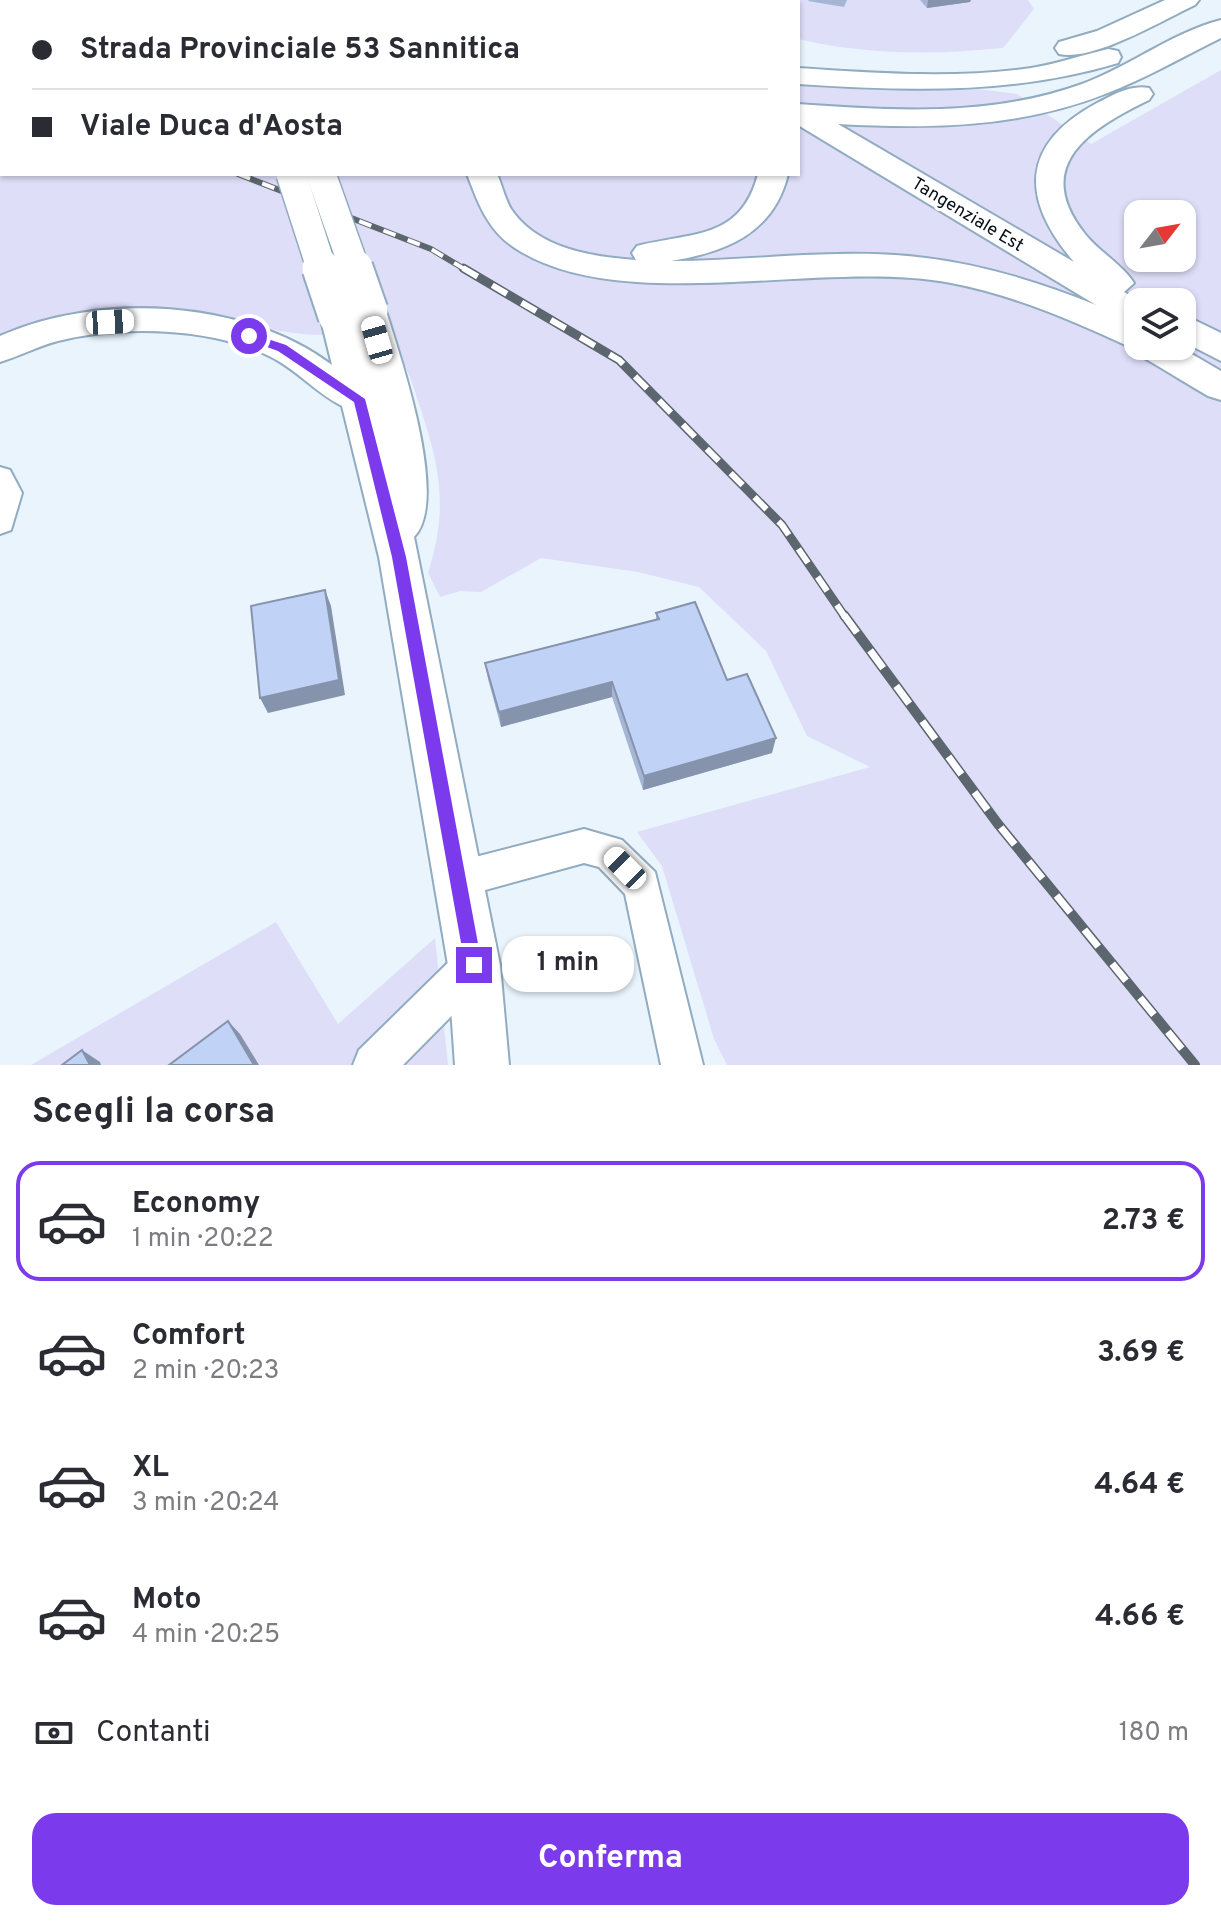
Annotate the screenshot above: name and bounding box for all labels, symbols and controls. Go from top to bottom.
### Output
text: Strada Provinciale 53 Sannitica [80,32,520,69]
text: Viale Duca d'Aosta [80,109,343,146]
street label: Tangenziale Est [907,173,1027,258]
north arrow [1124,200,1196,272]
map controls [1124,200,1196,360]
button: layers [1124,288,1196,360]
car [85,309,135,335]
car [359,314,395,366]
route start [231,318,267,354]
car [600,843,650,893]
callout: 1 min [502,937,634,993]
route end [456,947,492,983]
text: 1 min [537,947,599,980]
text: Scegli la corsa [32,1090,275,1136]
icon: car [36,1185,108,1257]
text: Economy [132,1186,260,1223]
text: 2.73 € [1102,1203,1185,1240]
text: 1 min · 20:22 [132,1223,274,1256]
icon: car [36,1317,108,1389]
text: Comfort [132,1318,245,1355]
text: 3.69 € [1097,1335,1185,1372]
text: 2 min · 20:23 [132,1355,280,1388]
icon: car [36,1449,108,1521]
text: XL [132,1450,169,1487]
text: 4.64 € [1094,1467,1185,1504]
text: 3 min · 20:24 [132,1487,280,1520]
icon: car [36,1581,108,1653]
text: Moto [132,1582,202,1619]
text: 4.66 € [1095,1599,1185,1636]
text: 4 min · 20:25 [132,1619,280,1652]
icon: cash [32,1711,76,1755]
text: Contanti [96,1715,211,1752]
text: 180 m [1119,1717,1189,1750]
button: Conferma [32,1813,1189,1905]

